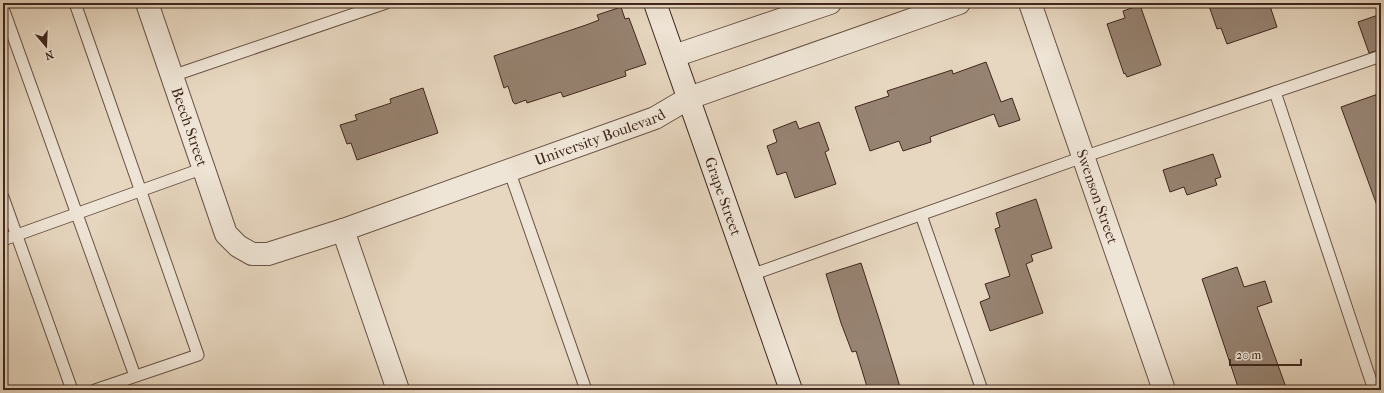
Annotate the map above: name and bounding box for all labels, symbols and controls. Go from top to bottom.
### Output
north arrow [26,26,66,66]
text: N [42,47,55,63]
street label: Beech Street [168,85,211,169]
street label: University Boulevard [532,105,669,170]
street label: Swenson Street [1072,147,1122,247]
street label: Grape Street [701,155,745,239]
scale bar [1230,341,1301,367]
text: 20 m [1236,348,1261,362]

